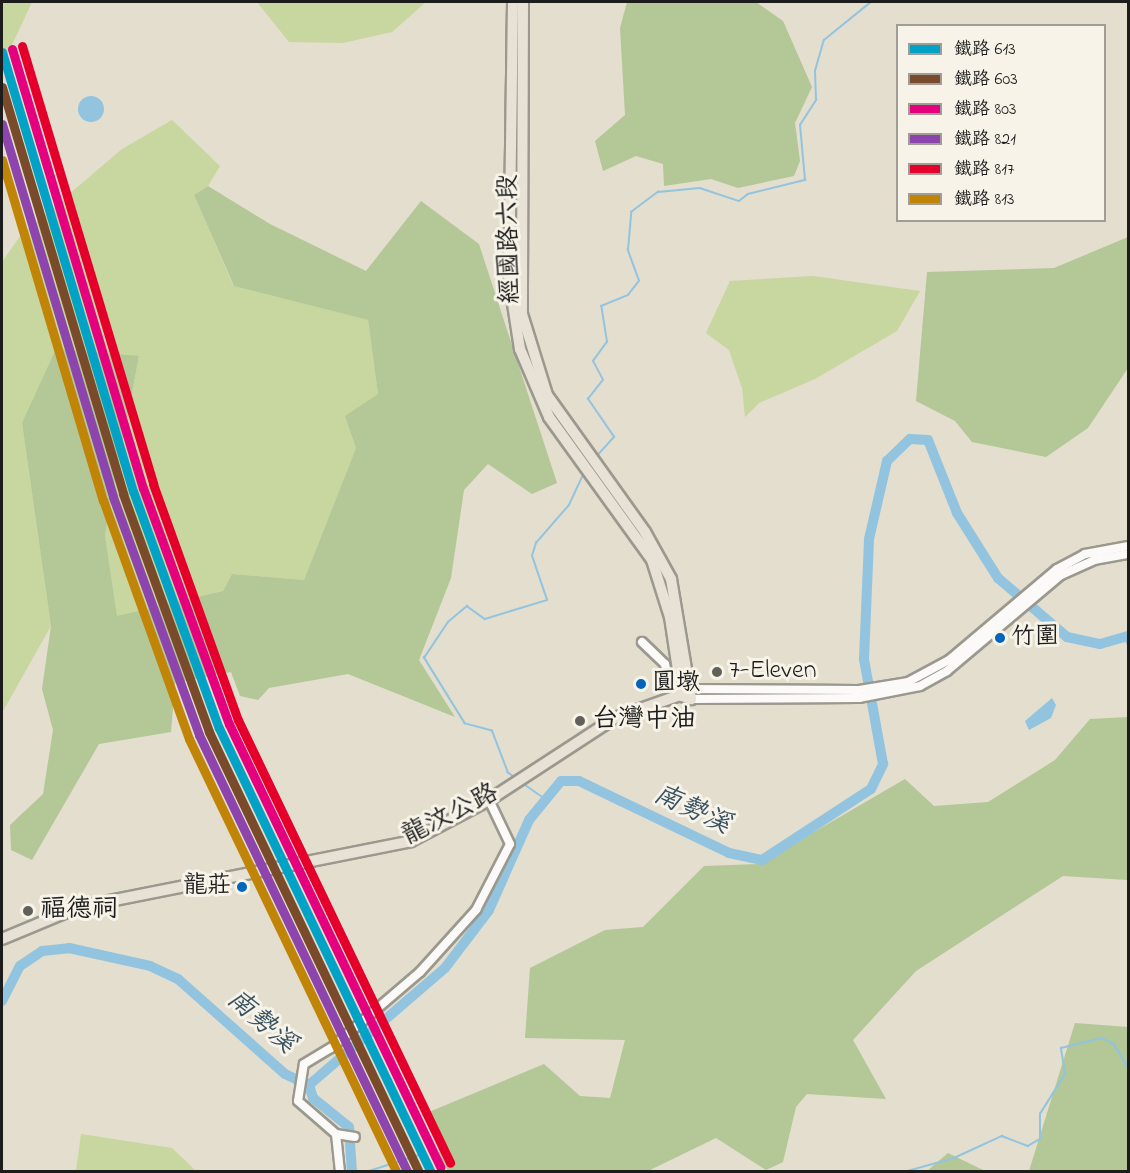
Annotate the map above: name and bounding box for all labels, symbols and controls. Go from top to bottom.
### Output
legend [896,24,1106,222]
text: 鐵路 613 [954,37,1016,63]
text: 鐵路 603 [954,67,1018,93]
text: 鐵路 803 [954,97,1016,123]
text: 鐵路 821 [954,127,1016,153]
text: 鐵路 817 [954,157,1014,183]
street label: 經國路六段 [494,174,528,304]
text: 鐵路 813 [954,187,1014,213]
place label: 竹圍 [1011,624,1059,652]
marker: 竹圍 [994,632,1006,644]
place label: 7-Eleven [729,656,817,688]
marker: 7-Eleven [710,665,724,679]
place label: 圓墩 [652,670,700,698]
marker: 圓墩 [635,678,647,690]
place label: 台灣中油 [592,705,696,737]
marker: 台灣中油 [573,714,587,728]
street label: 龍汶公路 [398,778,504,854]
water label: 南勢溪 [648,778,736,842]
place label: 龍莊 [183,873,231,901]
marker: 龍莊 [236,881,248,893]
place label: 福德祠 [40,895,118,927]
marker: 福德祠 [21,904,35,918]
water label: 南勢溪 [220,983,302,1061]

